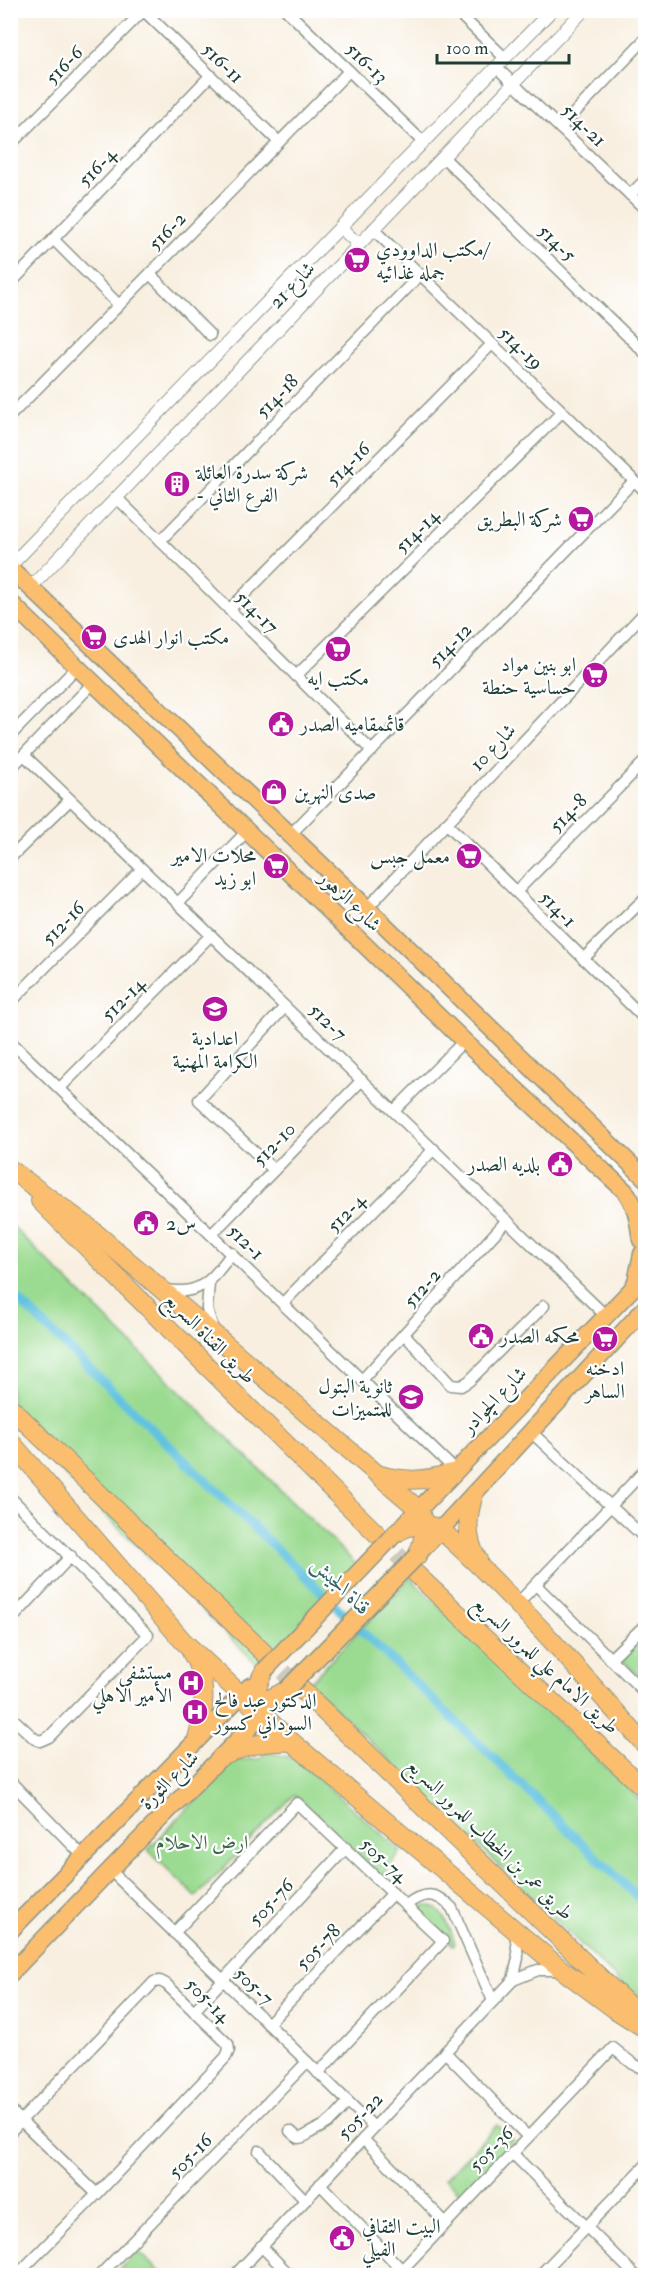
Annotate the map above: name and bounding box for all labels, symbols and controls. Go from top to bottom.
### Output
scale bar [437,27,569,65]
street label: 516-11 [197,37,249,89]
street label: 516-13 [341,37,393,89]
text: 100 m [446,37,489,60]
street label: 516-6 [40,40,89,90]
street label: 514-21 [556,98,612,152]
street label: 516-4 [72,141,123,192]
street label: 516-2 [143,206,191,256]
street label: 514-5 [533,219,582,267]
place label: مكتب الداوودي/ جمله غذائيه [376,237,491,285]
supermarket icon: مكتب الداوودي/ جمله غذائيه [342,245,372,275]
street label: شارع 21 [263,256,324,317]
street label: 514-19 [493,321,549,375]
street label: 514-18 [250,369,304,423]
street label: 514-16 [321,436,376,491]
place label: شركة سدرة العائلة - الفرع الثاني [195,460,308,513]
building icon: شركة سدرة العائلة - الفرع الثاني [162,469,192,499]
street label: 514-14 [389,503,445,559]
supermarket icon: شركة البطريق [566,504,596,534]
place label: شركة البطريق [477,507,562,533]
street label: 514-17 [230,585,284,639]
street label: 514-12 [423,617,477,673]
supermarket icon: مكتب انوار الهدى [79,622,109,652]
place label: مكتب انوار الهدى [113,625,229,651]
supermarket icon: مكتب ايه [323,634,353,664]
place label: ابو بنين مواد حساسية حنطة [482,652,576,700]
supermarket icon: ابو بنين مواد حساسية حنطة [580,660,610,690]
place label: مكتب ايه [307,666,369,692]
public building icon: قائممقاميه الصدر [266,709,296,739]
place label: قائممقاميه الصدر [298,712,405,737]
street label: شارع 10 [465,718,525,779]
shop icon: صدى النهرين [259,777,289,807]
place label: صدى النهرين [294,780,377,805]
street label: 514-8 [544,788,592,838]
supermarket icon: معمل جبس [454,841,484,871]
place label: محلات الامير ابو زيد [169,843,256,891]
place label: معمل جبس [370,844,450,871]
supermarket icon: محلات الامير ابو زيد [261,851,291,881]
street label: شارع الزهور [309,864,387,940]
street label: 514-1 [534,885,582,933]
street label: 512-16 [36,895,91,950]
street label: 512-14 [96,971,151,1026]
school or university icon: اعدادية الكرامة المهنية [200,994,230,1024]
street label: 512-7 [304,998,352,1046]
place label: اعدادية الكرامة المهنية [172,1026,258,1074]
street label: 512-10 [247,1117,301,1171]
public building icon: بلديه الصدر [545,1149,575,1179]
place label: بلديه الصدر [465,1152,540,1177]
street label: 512-4 [321,1187,372,1238]
public building icon: س2 [131,1208,161,1238]
place label: س2 [166,1211,196,1236]
street label: 512-1 [222,1219,270,1265]
street label: 512-2 [398,1263,446,1313]
street label: طريق القناة السريع [155,1287,261,1393]
public building icon: محكمه الصدر [466,1321,496,1351]
place label: محكمه الصدر [498,1324,579,1349]
supermarket icon: ادخنه الساهر [590,1324,620,1354]
place label: ادخنه الساهر [583,1356,625,1404]
street label: شارع الچوادر [454,1361,536,1444]
place label: ثانوية البتول للمتميزات [318,1374,392,1422]
school or university icon: ثانوية البتول للمتميزات [396,1382,426,1412]
water label: قناة الجيش [305,1551,377,1621]
street label: طريق الامام علي للمرور السريع [463,1591,624,1744]
place label: مستشفى الأمير الاهلي [92,1660,172,1715]
hospital icon: مستشفى الأمير الاهلي [176,1668,206,1698]
place label: الدكتور عبد فالح السوداني كسور [212,1688,317,1739]
hospital icon: الدكتور عبد فالح السوداني كسور [180,1697,210,1727]
street label: شارع الثورة [134,1745,208,1819]
street label: طريق عمر بن الخطاب للمرور السريع [398,1753,579,1929]
park label: ارض الاحلام [156,1830,248,1860]
street label: 505-74 [355,1832,414,1889]
street label: 505-76 [243,1873,300,1931]
street label: 505-78 [290,1919,346,1975]
street label: 505-7 [229,1961,279,2011]
street label: 505-14 [180,1972,237,2029]
street label: 505-22 [332,2087,388,2145]
street label: 505-36 [463,2120,519,2177]
street label: 505-16 [163,2128,218,2184]
place label: البيت الثقافي الفيلي [362,2214,441,2269]
public building icon: البيت الثقافي الفيلي [327,2223,357,2253]

